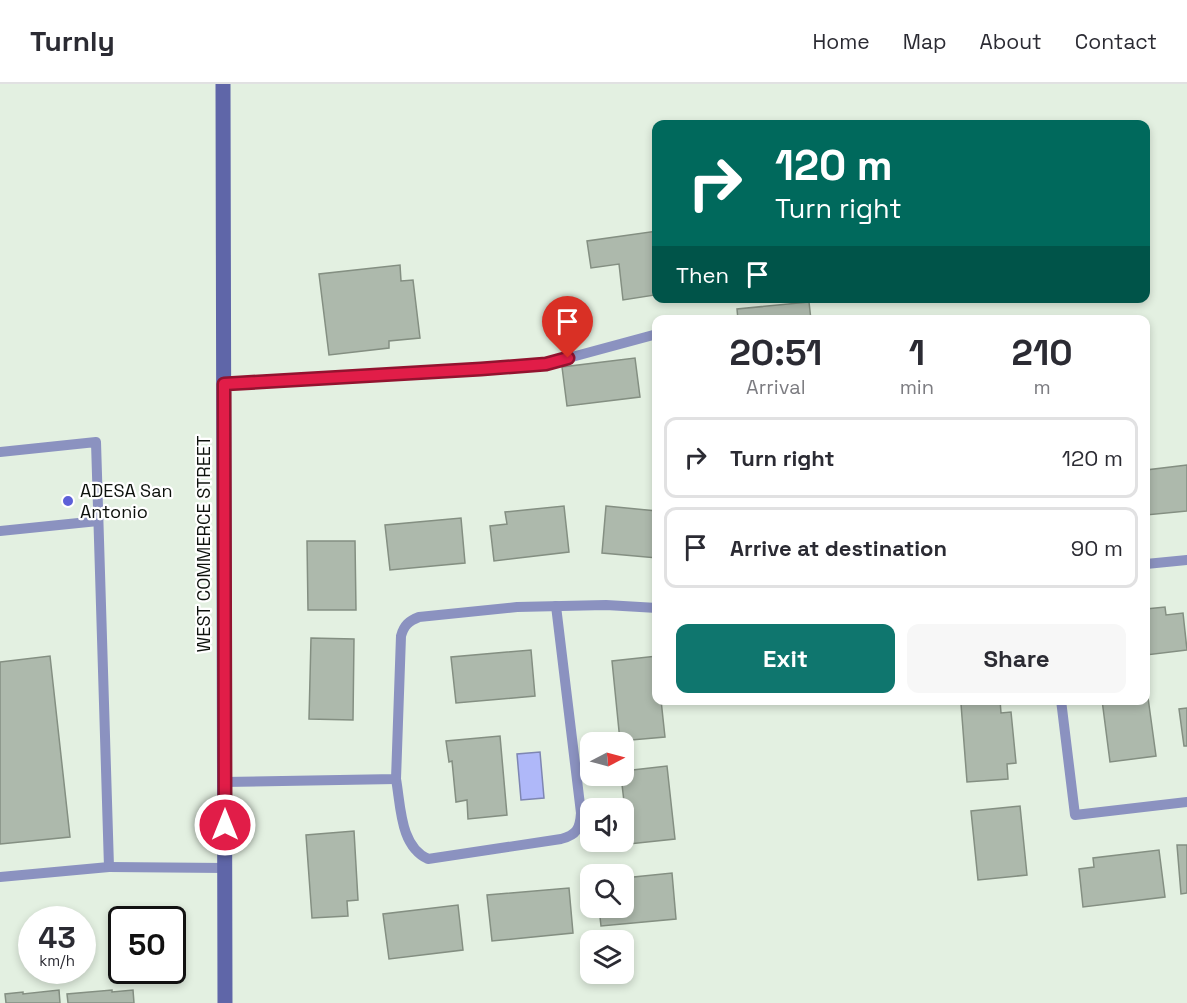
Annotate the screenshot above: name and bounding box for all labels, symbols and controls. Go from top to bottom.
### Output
text: Turnly [30,23,115,59]
text: Home [812,28,870,55]
text: Map [903,28,947,55]
text: About [980,28,1042,55]
text: Contact [1075,28,1157,55]
text: 120 m [775,139,893,192]
icon: right [676,144,754,222]
text: Turn right [775,191,902,226]
icon: arrive [741,258,774,291]
text: Then [676,261,729,289]
pin [542,296,593,358]
icon: arrive [551,305,584,338]
text: 20:51 [729,330,822,376]
text: 1 [909,330,925,376]
text: 210 [1012,330,1072,376]
text: Arrival [746,374,806,400]
text: min [900,374,934,400]
text: m [1033,374,1051,400]
street label: WEST COMMERCE STREET [192,435,215,652]
icon: right [679,441,712,474]
text: Turn right [730,444,835,472]
text: 120 m [1062,444,1123,472]
place label: ADESA San Antonio [80,479,173,523]
marker: ADESA San Antonio [61,494,75,508]
icon: arrive [679,531,712,564]
text: Arrive at destination [730,534,947,562]
text: 90 m [1071,534,1123,562]
button: Exit [676,624,895,693]
button: Share [907,624,1126,693]
north arrow [580,732,634,786]
map controls [580,732,634,984]
position arrow [193,793,257,857]
button: sound [580,798,634,852]
button: search [580,864,634,918]
speed limit sign: 50 [108,906,186,984]
text: 43 [38,918,76,957]
button: layers [580,930,634,984]
text: km/h [39,951,75,970]

